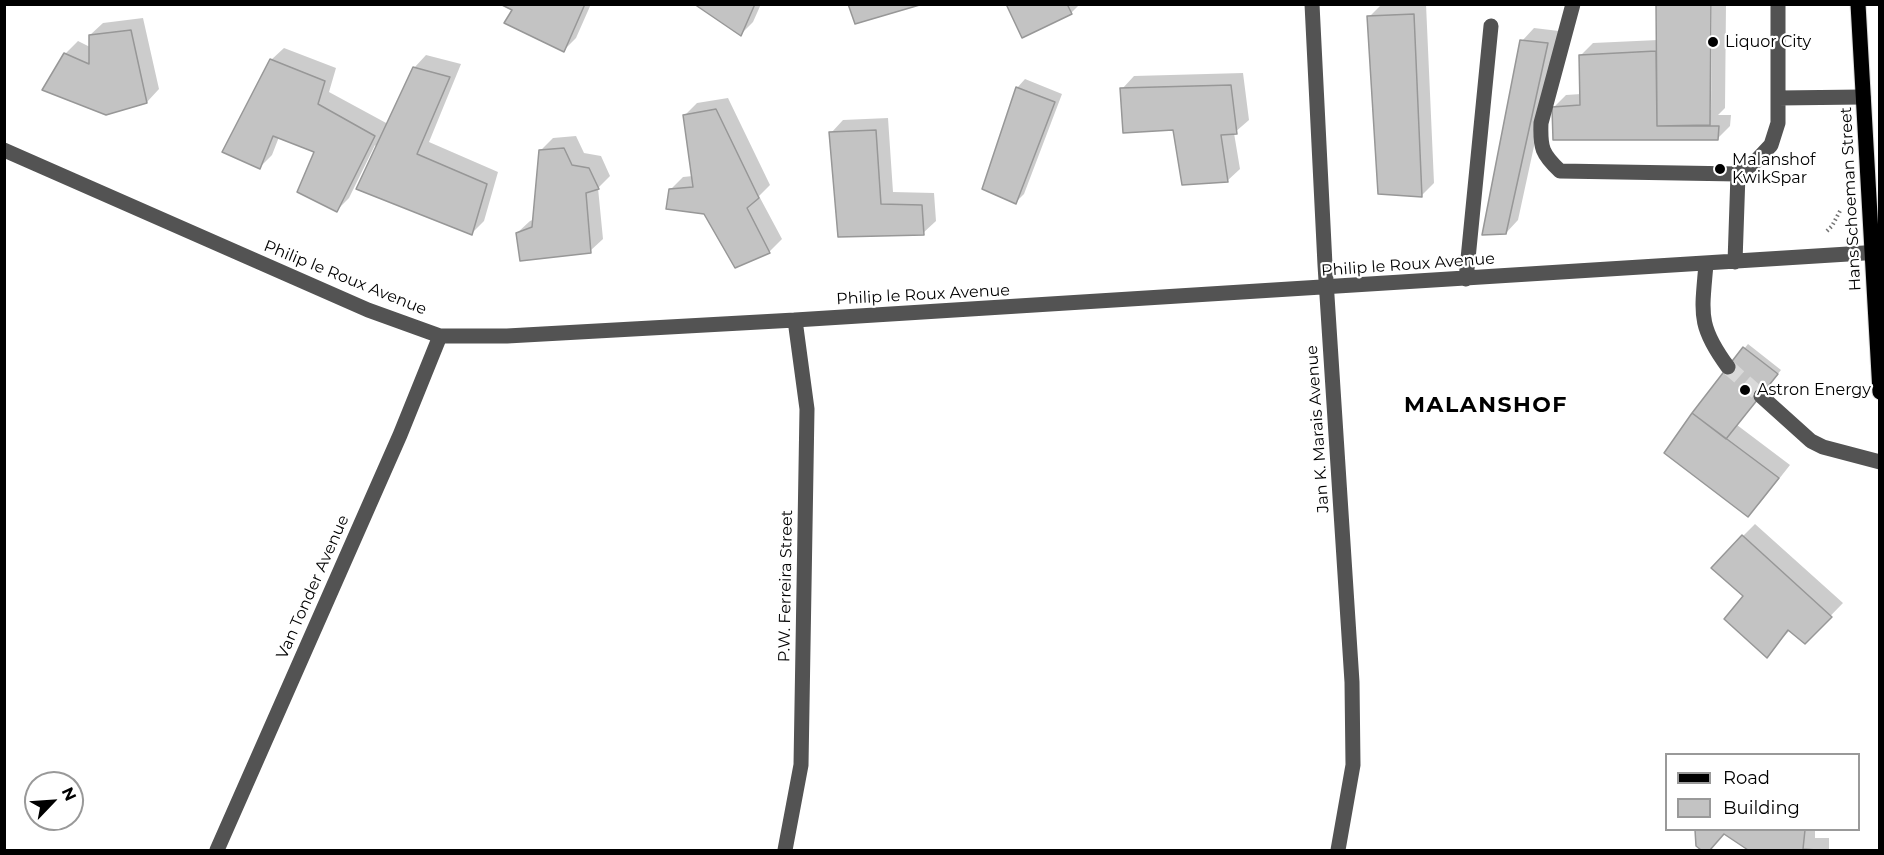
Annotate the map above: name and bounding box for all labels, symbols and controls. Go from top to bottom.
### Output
place label: Liquor City [1725,32,1811,52]
marker: Liquor City [1706,35,1720,49]
street label: Hans Schoeman Street [1837,106,1865,292]
place label: Malanshof KwikSpar [1732,150,1815,188]
marker: Malanshof KwikSpar [1713,162,1727,176]
street label: Philip le Roux Avenue [261,237,429,319]
street label: Philip le Roux Avenue [1321,249,1495,281]
street label: Philip le Roux Avenue [836,281,1010,309]
street label: Jan K. Marais Avenue [1303,345,1333,513]
place label: Astron Energy [1757,380,1871,400]
marker: Astron Energy [1738,383,1752,397]
district label: MALANSHOF [1404,393,1568,419]
street label: P.W. Ferreira Street [775,510,797,662]
street label: Van Tonder Avenue [273,512,353,662]
legend [1665,753,1860,831]
text: Road [1723,767,1770,789]
north arrow [24,771,84,831]
text: N [58,784,80,804]
text: Building [1723,797,1800,819]

